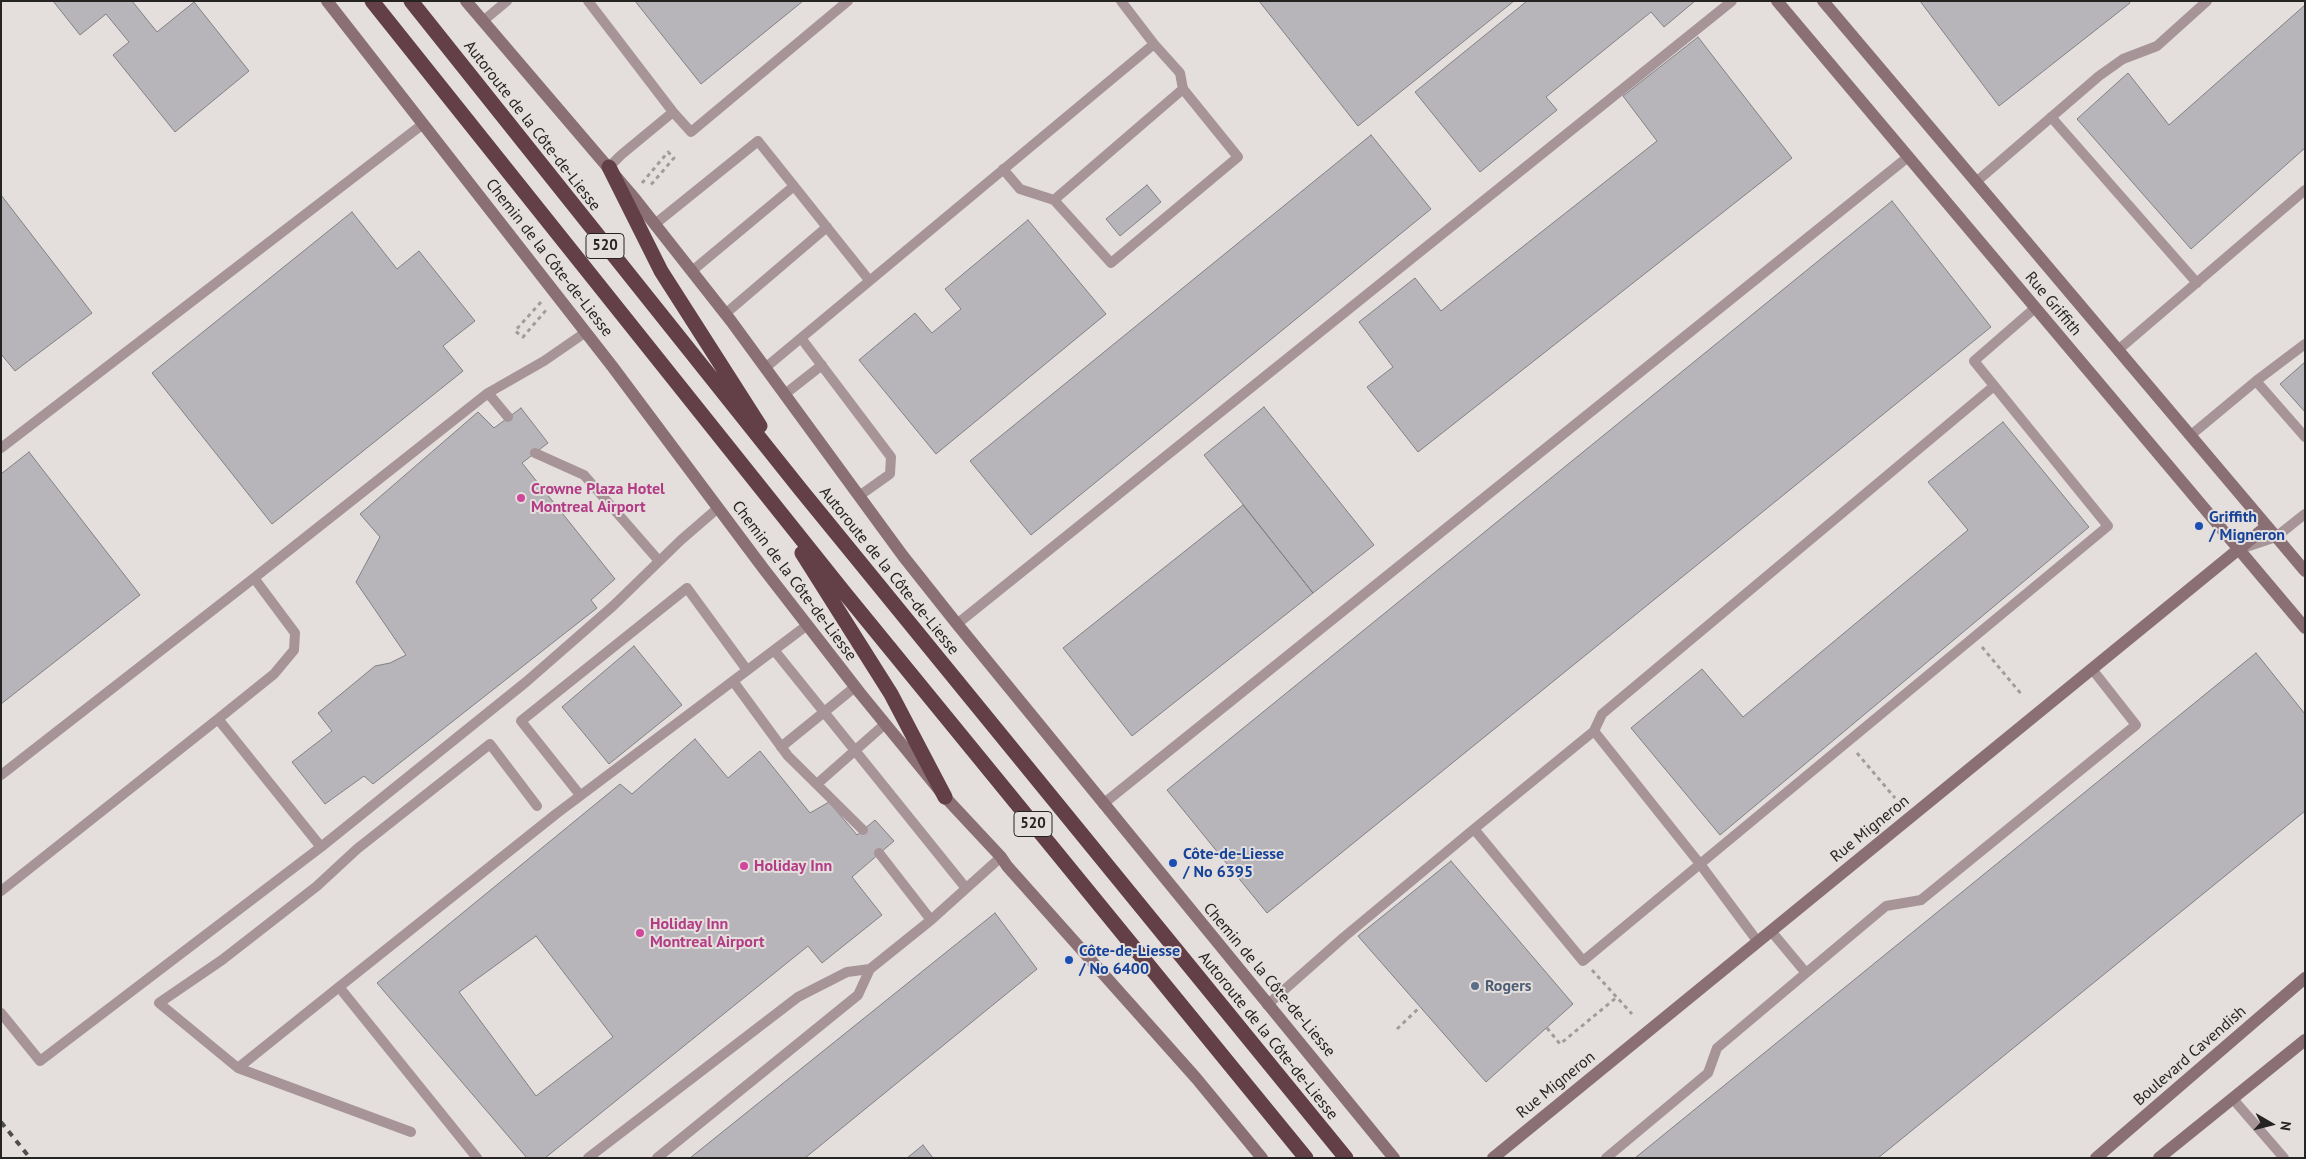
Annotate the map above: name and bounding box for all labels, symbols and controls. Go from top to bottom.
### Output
street label: Autoroute de la Côte-de-Liesse [459,37,605,215]
street label: Chemin de la Côte-de-Liesse [481,175,617,341]
road number: 520 [586,234,624,258]
street label: Rue Griffith [2021,268,2085,340]
place label: Crowne Plaza Hotel Montreal Airport [531,479,665,517]
street label: Autoroute de la Côte-de-Liesse [815,483,963,659]
marker: Crowne Plaza Hotel Montreal Airport [515,492,527,504]
street label: Chemin de la Côte-de-Liesse [728,497,860,665]
place label: Griffith / Migneron [2209,507,2285,545]
marker: Griffith / Migneron [2193,520,2205,532]
street label: Rue Migneron [1827,791,1913,867]
road number: 520 [1014,812,1052,836]
place label: Côte-de-Liesse / No 6395 [1183,844,1284,882]
place label: Holiday Inn [754,856,832,876]
marker: Côte-de-Liesse / No 6395 [1167,857,1179,869]
marker: Holiday Inn [738,860,750,872]
street label: Chemin de la Côte-de-Liesse [1199,899,1339,1061]
place label: Holiday Inn Montreal Airport [650,914,765,952]
marker: Holiday Inn Montreal Airport [634,927,646,939]
place label: Côte-de-Liesse / No 6400 [1079,941,1180,979]
street label: Autoroute de la Côte-de-Liesse [1194,948,1342,1124]
marker: Côte-de-Liesse / No 6400 [1063,954,1075,966]
place label: Rogers [1485,976,1532,996]
marker: Rogers [1469,980,1481,992]
street label: Boulevard Cavendish [2130,1002,2250,1110]
street label: Rue Migneron [1513,1047,1599,1123]
north arrow [2246,1099,2296,1149]
text: N [2276,1120,2295,1132]

